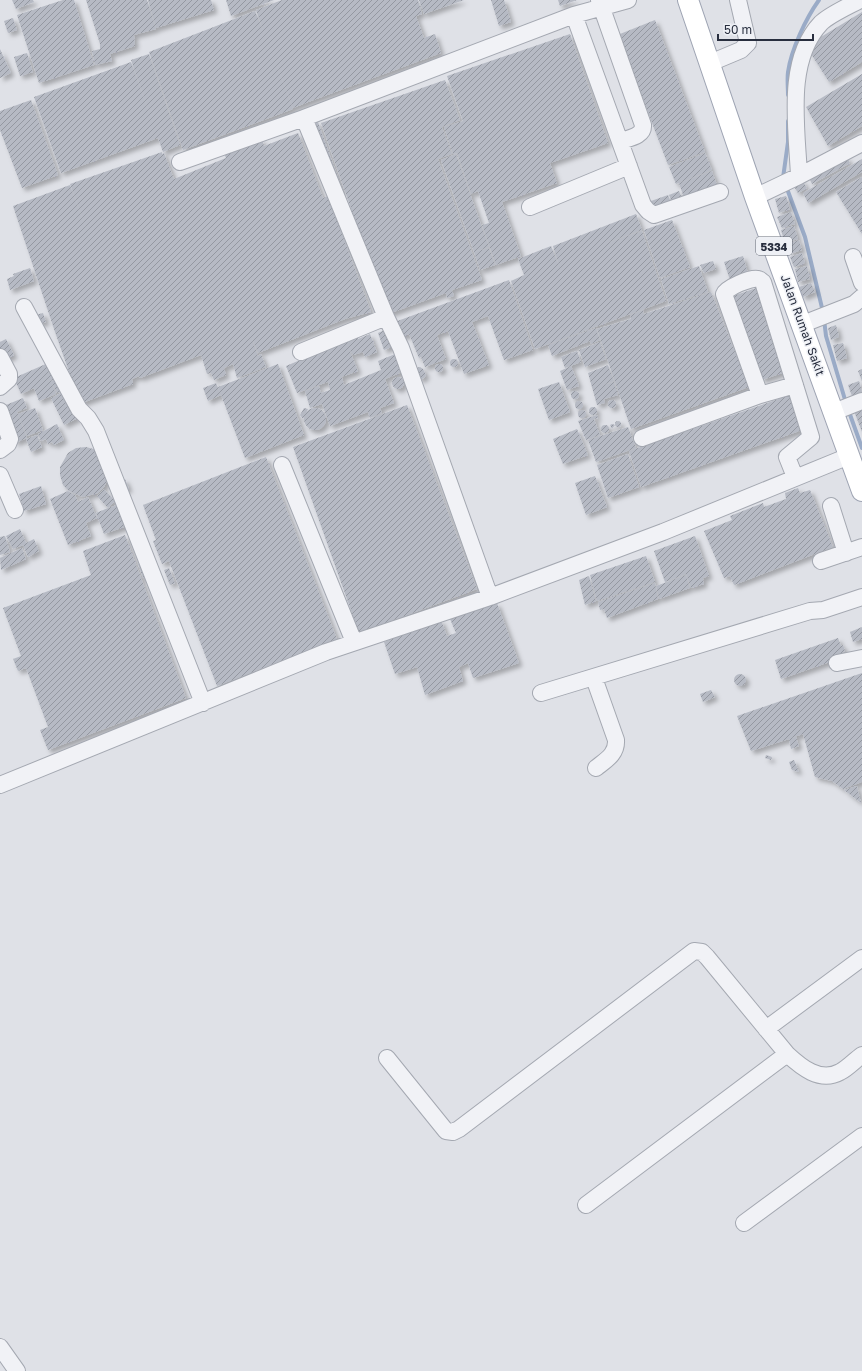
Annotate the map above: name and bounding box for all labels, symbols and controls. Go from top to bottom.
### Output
scale bar [718,16,813,42]
text: 50 m [724,22,752,37]
road number: 5334 [756,237,792,255]
street label: Jalan Rumah Sakit [778,272,828,378]

